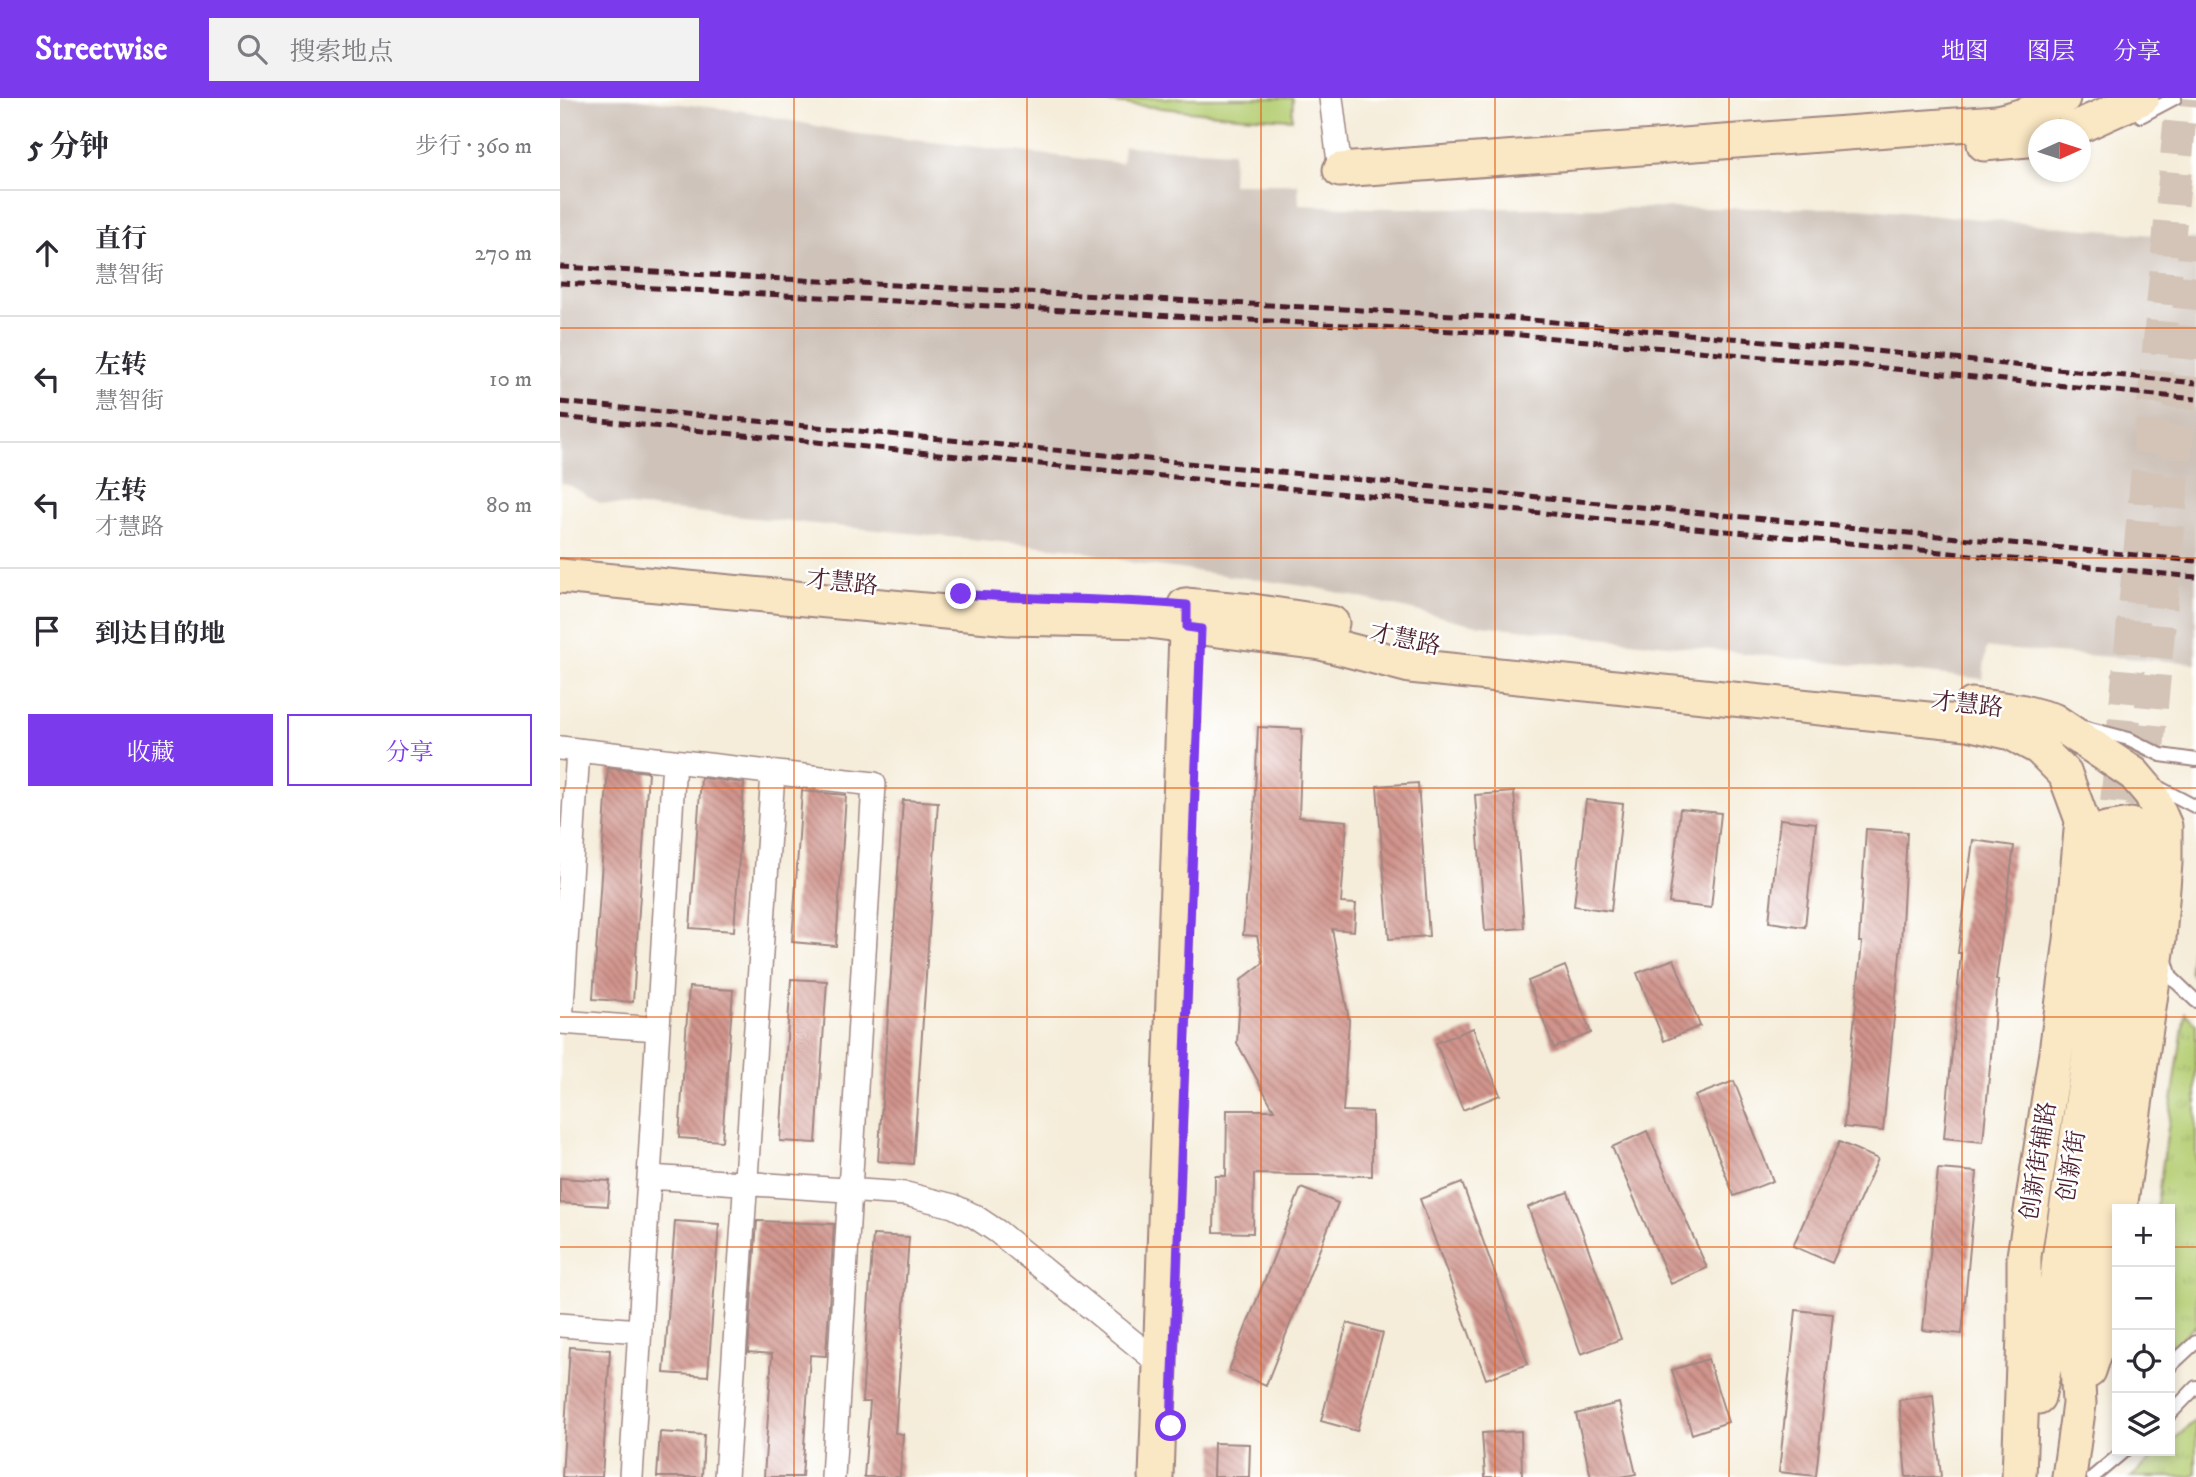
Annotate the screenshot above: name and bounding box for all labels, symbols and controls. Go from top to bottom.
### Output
search box [209,18,699,81]
text: Streetwise [35,29,167,70]
icon: search [233,30,271,68]
text: 搜索地点 [289,36,393,69]
text: 地图 [1941,37,1989,67]
text: 图层 [2027,37,2075,67]
text: 分享 [2113,37,2161,67]
north arrow [2028,119,2091,182]
text: 5 分钟 [28,129,109,166]
text: 步行 · 360 m [415,132,532,161]
text: 直行 [95,223,147,256]
icon: ahead [28,234,66,272]
text: 270 m [475,239,532,268]
text: 慧智街 [95,261,164,290]
text: 左转 [95,349,147,382]
icon: left [28,360,66,398]
text: 10 m [489,365,532,394]
text: 慧智街 [95,387,164,416]
text: 左转 [95,475,147,508]
icon: left [28,486,66,524]
text: 80 m [486,491,532,520]
text: 才慧路 [95,513,164,542]
street label: 才慧路 [805,564,879,602]
route end [945,578,976,609]
icon: arrive [28,612,66,650]
text: 到达目的地 [95,618,225,651]
street label: 才慧路 [1367,618,1443,662]
street label: 才慧路 [1930,686,2004,724]
button: 收藏 [28,714,273,786]
button: 分享 [287,714,532,786]
street label: 创新街辅路 [2015,1099,2063,1223]
street label: 创新街 [2052,1128,2092,1204]
map controls [2112,1204,2175,1456]
button: + [2112,1204,2175,1267]
button: − [2112,1267,2175,1330]
button: locate [2112,1330,2175,1393]
button: layers [2112,1393,2175,1456]
route start [1155,1410,1186,1441]

